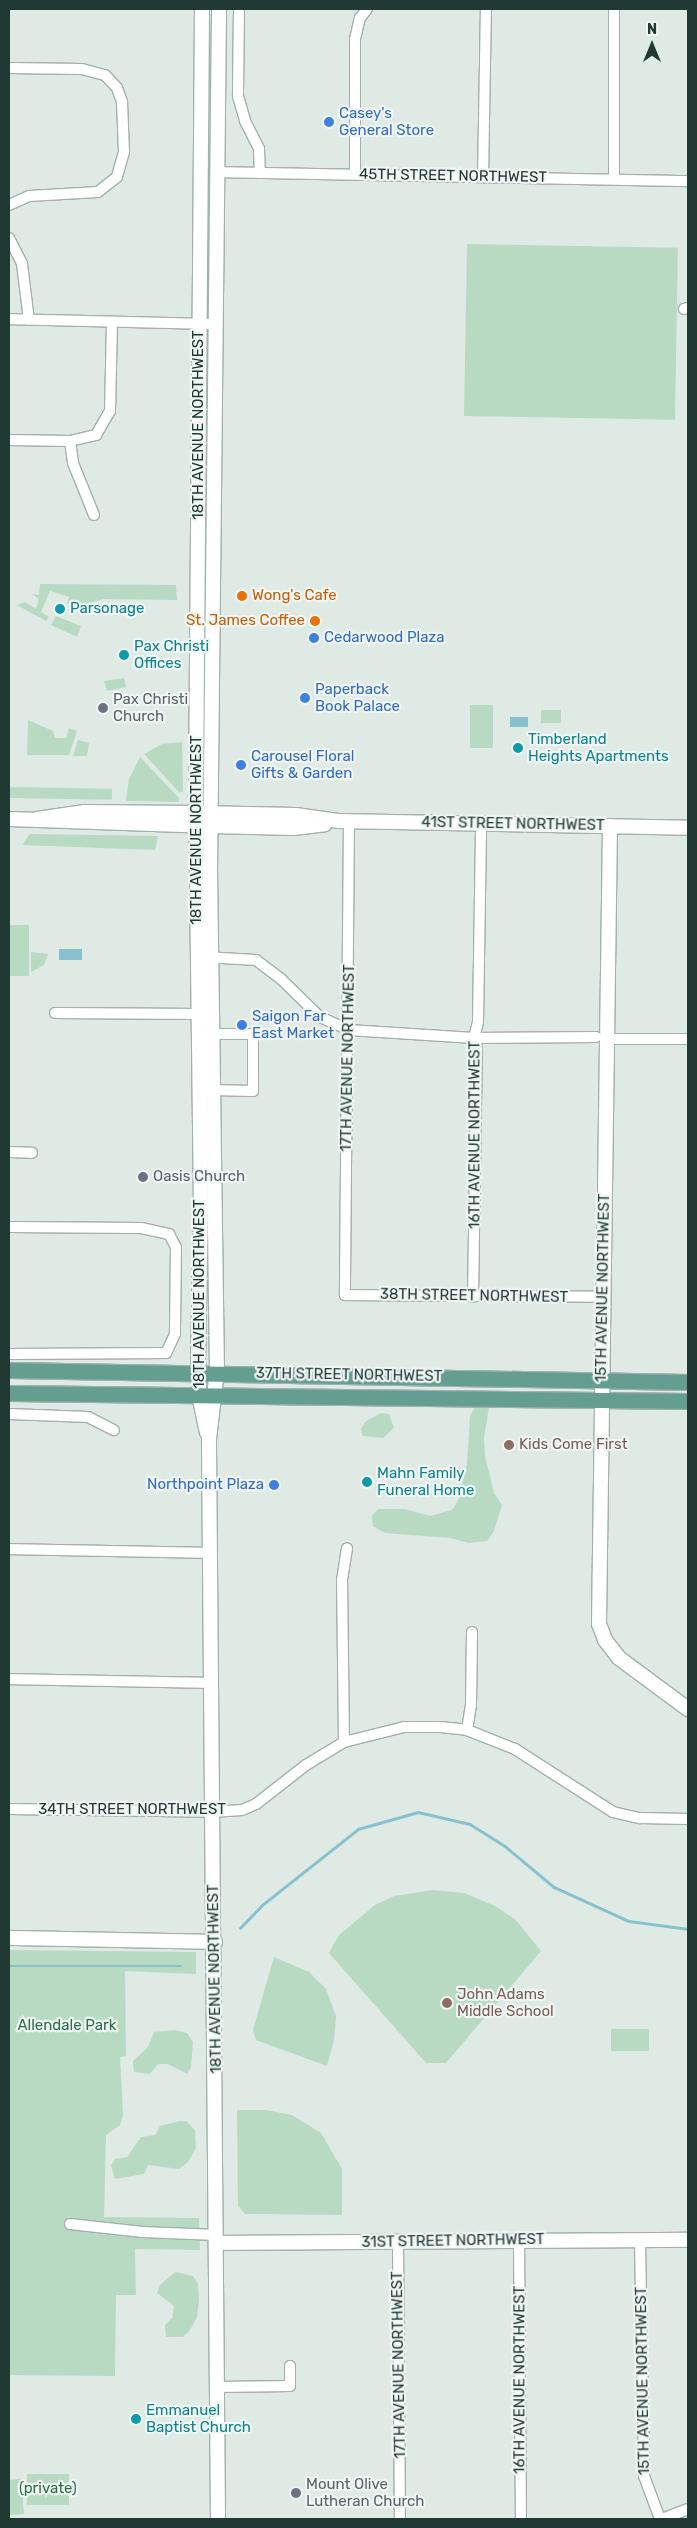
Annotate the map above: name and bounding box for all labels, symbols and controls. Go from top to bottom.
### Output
north arrow [627,20,677,70]
text: N [647,21,657,38]
place label: Casey's General Store [339,104,434,139]
marker: Casey's General Store [323,116,335,128]
street label: 45TH STREET NORTHWEST [359,165,547,187]
street label: 18TH AVENUE NORTHWEST [190,330,208,520]
place label: Wong's Cafe [252,587,337,605]
marker: Wong's Cafe [236,590,248,602]
place label: Parsonage [70,600,144,618]
marker: Parsonage [54,603,66,615]
place label: St. James Coffee [186,612,305,630]
marker: St. James Coffee [309,615,321,627]
place label: Cedarwood Plaza [324,629,444,647]
marker: Cedarwood Plaza [308,632,320,644]
place label: Pax Christi Offices [134,637,209,672]
marker: Pax Christi Offices [118,649,130,661]
place label: Paperback Book Palace [315,680,400,715]
place label: Pax Christi Church [113,690,188,725]
marker: Paperback Book Palace [299,692,311,704]
marker: Pax Christi Church [97,702,109,714]
place label: Timberland Heights Apartments [528,730,669,765]
street label: 18TH AVENUE NORTHWEST [188,735,206,925]
marker: Timberland Heights Apartments [512,742,524,754]
place label: Carousel Floral Gifts & Garden [251,747,354,782]
marker: Carousel Floral Gifts & Garden [235,759,247,771]
street label: 41ST STREET NORTHWEST [421,813,605,835]
street label: 17TH AVENUE NORTHWEST [337,964,359,1152]
place label: Saigon Far East Market [252,1007,334,1042]
marker: Saigon Far East Market [236,1019,248,1031]
street label: 16TH AVENUE NORTHWEST [466,1041,484,1229]
place label: Oasis Church [153,1168,245,1186]
marker: Oasis Church [137,1171,149,1183]
street label: 15TH AVENUE NORTHWEST [592,1193,614,1383]
street label: 18TH AVENUE NORTHWEST [191,1199,209,1389]
street label: 38TH STREET NORTHWEST [380,1285,568,1307]
street label: 37TH STREET NORTHWEST [255,1364,443,1386]
place label: Kids Come First [519,1436,627,1454]
marker: Kids Come First [503,1439,515,1451]
place label: Mahn Family Funeral Home [377,1464,474,1499]
place label: Northpoint Plaza [147,1476,264,1494]
marker: Mahn Family Funeral Home [361,1476,373,1488]
marker: Northpoint Plaza [268,1479,280,1491]
street label: 34TH STREET NORTHWEST [38,1801,226,1819]
street label: 18TH AVENUE NORTHWEST [204,1884,226,2074]
place label: John Adams Middle School [457,1985,554,2020]
marker: John Adams Middle School [441,1997,453,2009]
park label: Allendale Park [18,2017,116,2035]
street label: 31ST STREET NORTHWEST [361,2230,545,2252]
street label: 17TH AVENUE NORTHWEST [388,2271,410,2459]
street label: 16TH AVENUE NORTHWEST [511,2286,529,2474]
street label: 15TH AVENUE NORTHWEST [632,2286,654,2476]
place label: Emmanuel Baptist Church [146,2401,251,2436]
marker: Emmanuel Baptist Church [130,2413,142,2425]
place label: Mount Olive Lutheran Church [306,2475,424,2510]
park label: (private) [19,2480,77,2498]
marker: Mount Olive Lutheran Church [290,2487,302,2499]

